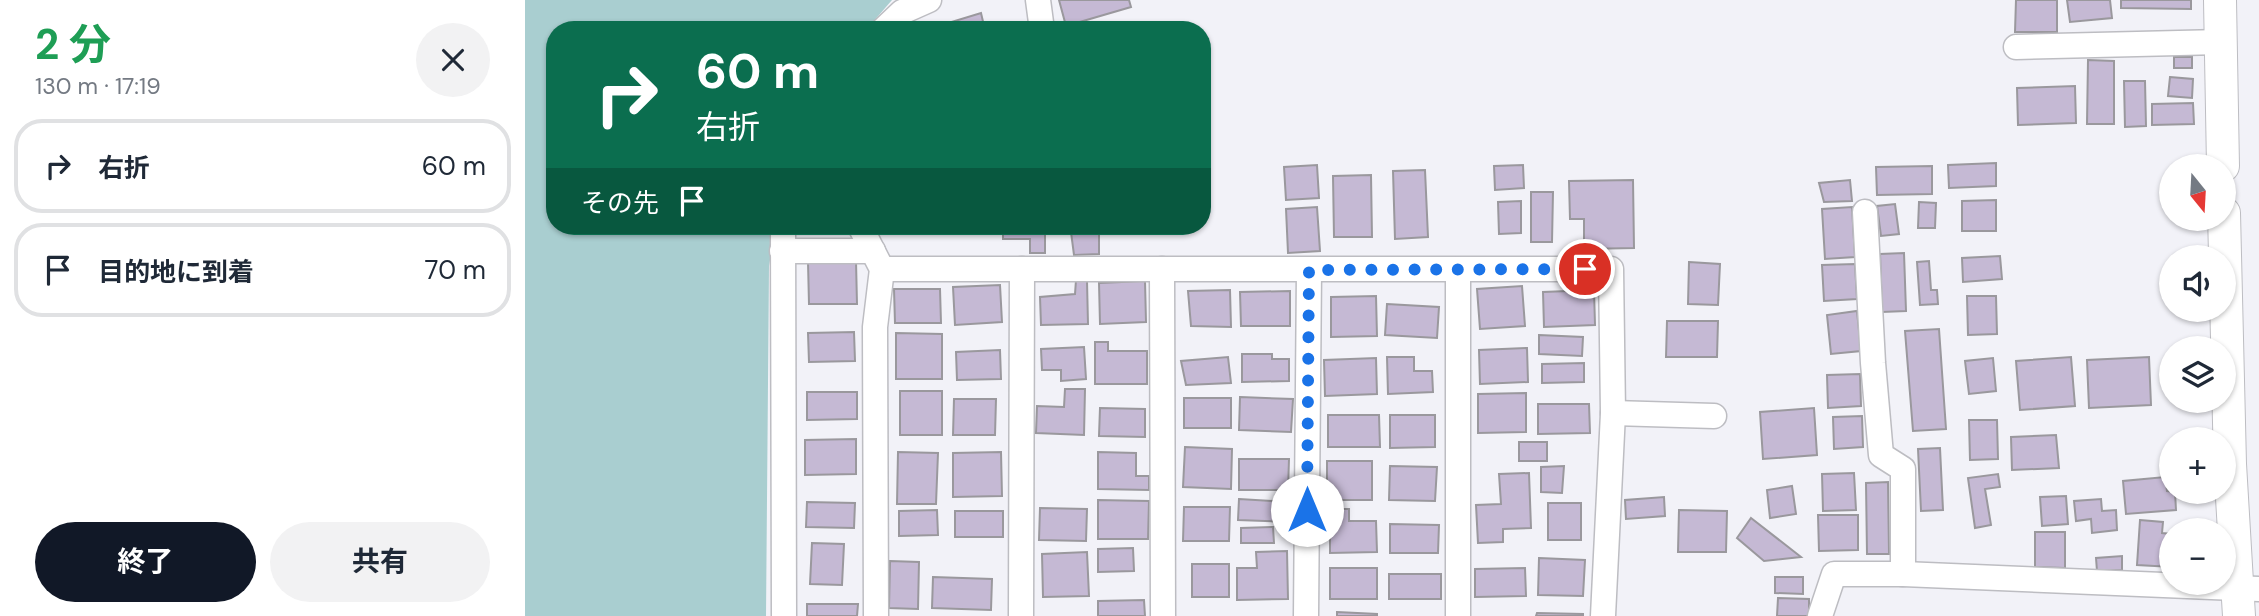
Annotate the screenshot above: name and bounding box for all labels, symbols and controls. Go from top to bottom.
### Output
text: 2 分 [35,17,111,72]
button: close [416,23,490,97]
text: 60 m [696,39,819,103]
icon: right [581,49,672,140]
text: 130 m · 17:19 [35,71,161,101]
text: 右折 [696,106,760,148]
icon: right [39,147,77,185]
text: 60 m [422,149,486,183]
text: 右折 [98,151,150,185]
north arrow [2159,154,2237,231]
map controls [2159,154,2236,595]
icon: arrive [673,182,711,220]
text: その先 [581,186,659,220]
pin [1555,239,1615,299]
button: sound [2159,245,2236,322]
icon: arrive [1566,250,1604,288]
icon: arrive [39,251,77,289]
text: 70 m [425,253,486,287]
text: 目的地に到着 [98,255,254,289]
button: layers [2159,336,2236,413]
button: + [2159,427,2236,504]
position arrow [1270,473,1344,547]
button: − [2159,518,2236,595]
button: 終了 [35,522,256,602]
button: 共有 [270,522,490,602]

